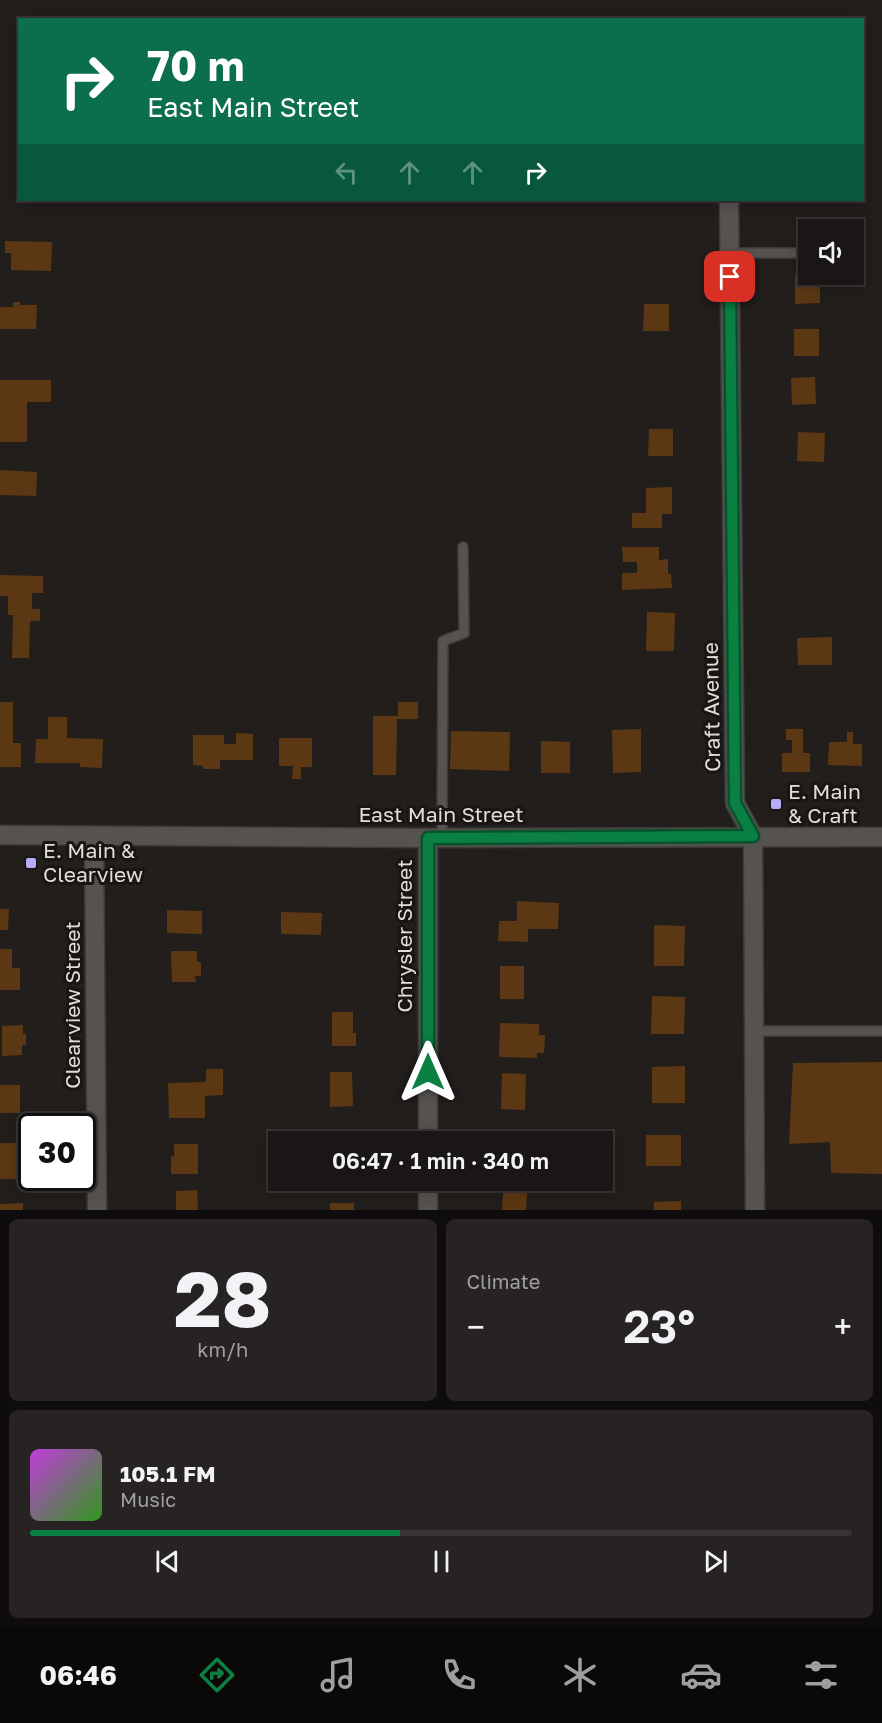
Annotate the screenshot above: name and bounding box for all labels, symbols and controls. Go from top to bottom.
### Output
text: 70 m [147,40,244,90]
icon: right [48,42,126,120]
text: East Main Street [147,91,359,123]
icon: left [330,156,363,189]
icon: ahead [393,156,426,189]
icon: ahead [456,156,489,189]
icon: right [519,156,552,189]
map controls [798,219,864,285]
button: sound [798,219,864,285]
pin [704,251,755,302]
icon: arrive [713,260,746,293]
street label: Craft Avenue [697,642,725,772]
place label: E. Main & Craft [788,778,861,828]
marker: E. Main & Craft [769,797,783,811]
street label: East Main Street [358,801,524,827]
place label: E. Main & Clearview [43,837,143,887]
marker: E. Main & Clearview [24,856,38,870]
street label: Chrysler Street [391,859,417,1013]
street label: Clearview Street [59,921,85,1089]
position arrow [396,1040,460,1104]
speed limit sign: 30 [18,1113,96,1191]
text: 06:47 · 1 min · 340 m [332,1147,549,1174]
text: 28 [174,1251,272,1344]
text: Climate [467,1269,540,1293]
text: 23° [623,1299,695,1353]
text: − [467,1307,485,1346]
text: + [834,1307,852,1346]
text: km/h [197,1337,248,1361]
text: 105.1 FM [120,1460,216,1487]
text: Music [120,1487,176,1511]
icon: previous [151,1545,184,1578]
icon: pause [425,1545,458,1578]
icon: next [699,1545,732,1578]
icon: directions [196,1654,238,1696]
icon: music [317,1654,359,1696]
icon: phone [438,1654,480,1696]
icon: climate [559,1654,601,1696]
icon: car [680,1654,722,1696]
icon: filters [800,1654,842,1696]
text: 06:46 [39,1659,117,1691]

